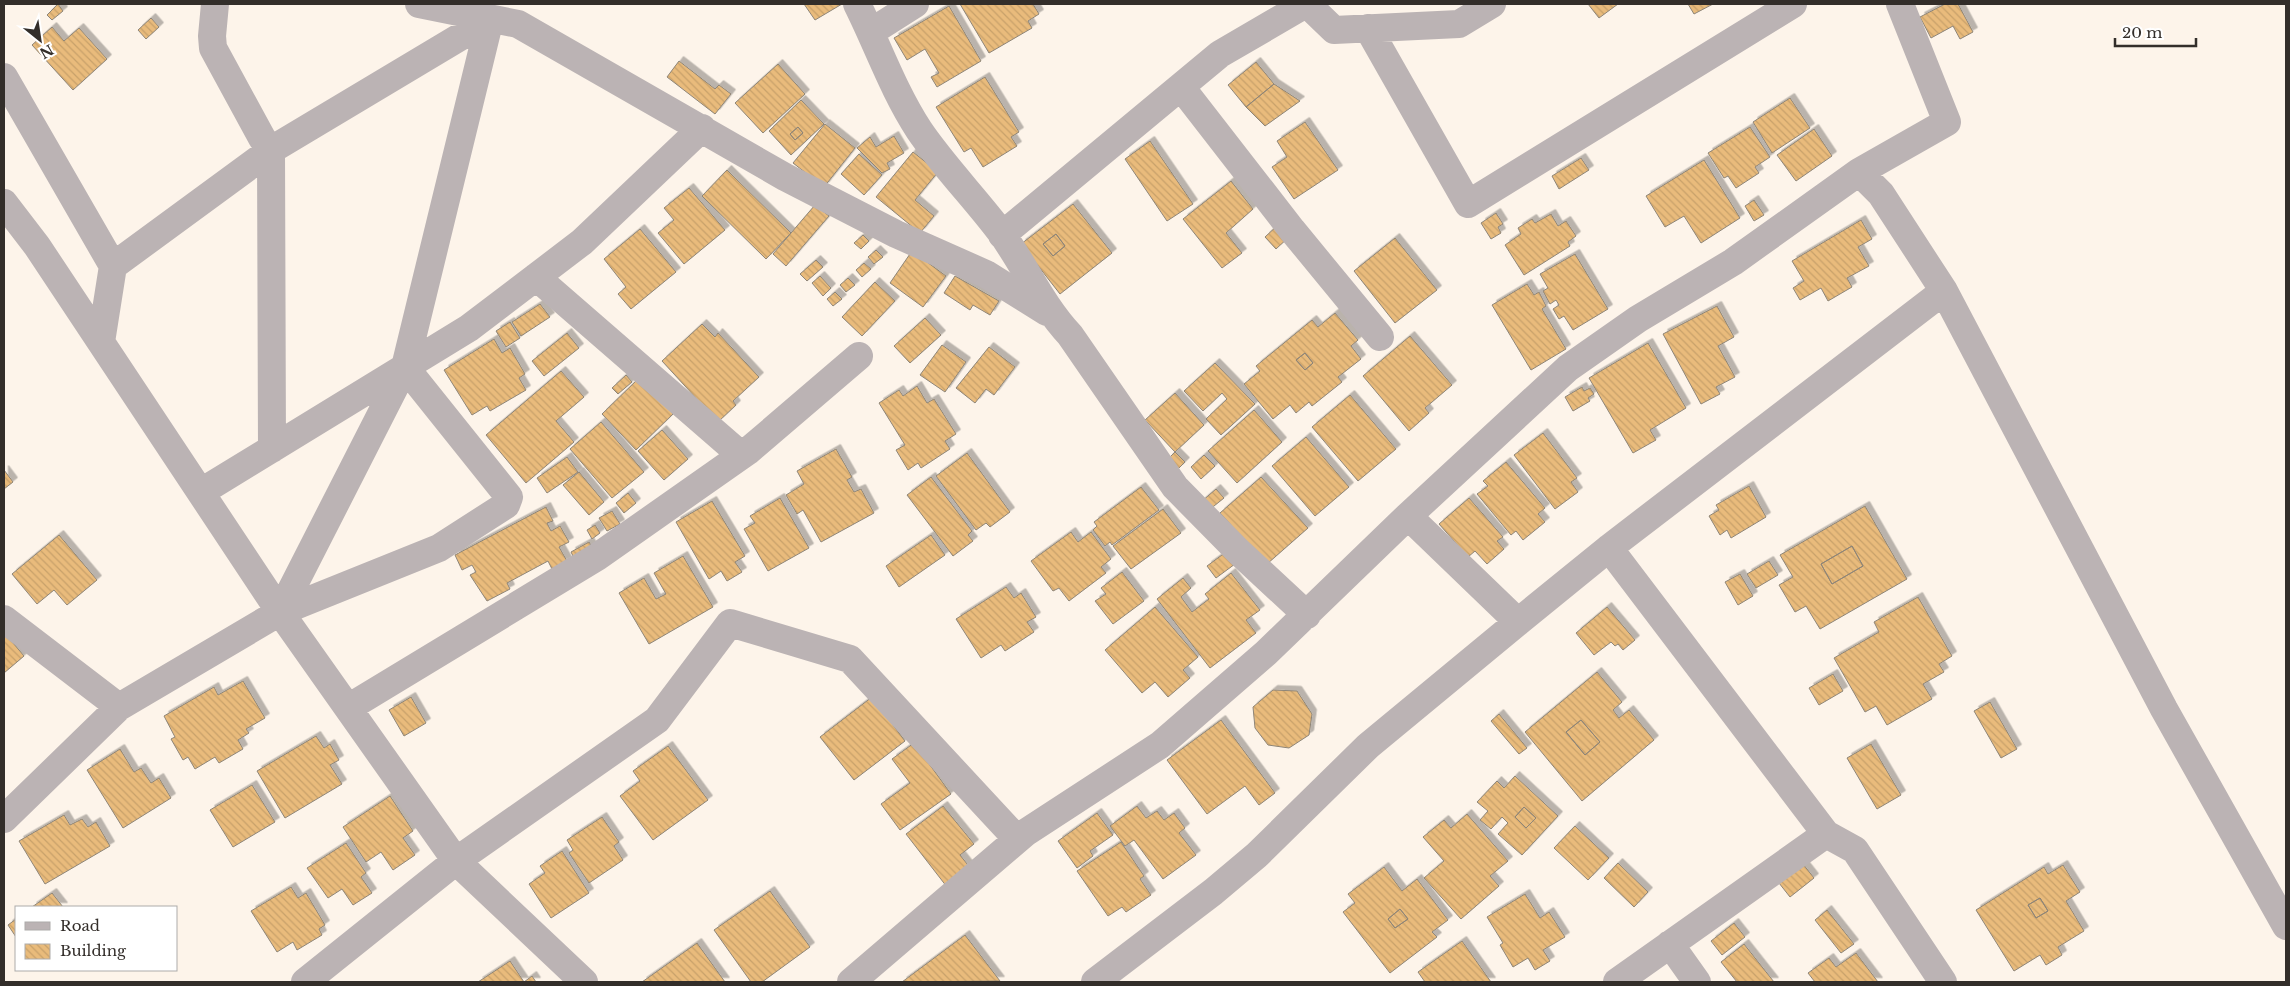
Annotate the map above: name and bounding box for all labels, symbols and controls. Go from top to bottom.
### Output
north arrow [15,15,65,65]
scale bar [2115,15,2196,47]
text: 20 m [2122,23,2162,42]
text: N [36,40,57,62]
legend [15,906,178,971]
text: Road [60,916,100,935]
text: Building [60,941,127,960]

